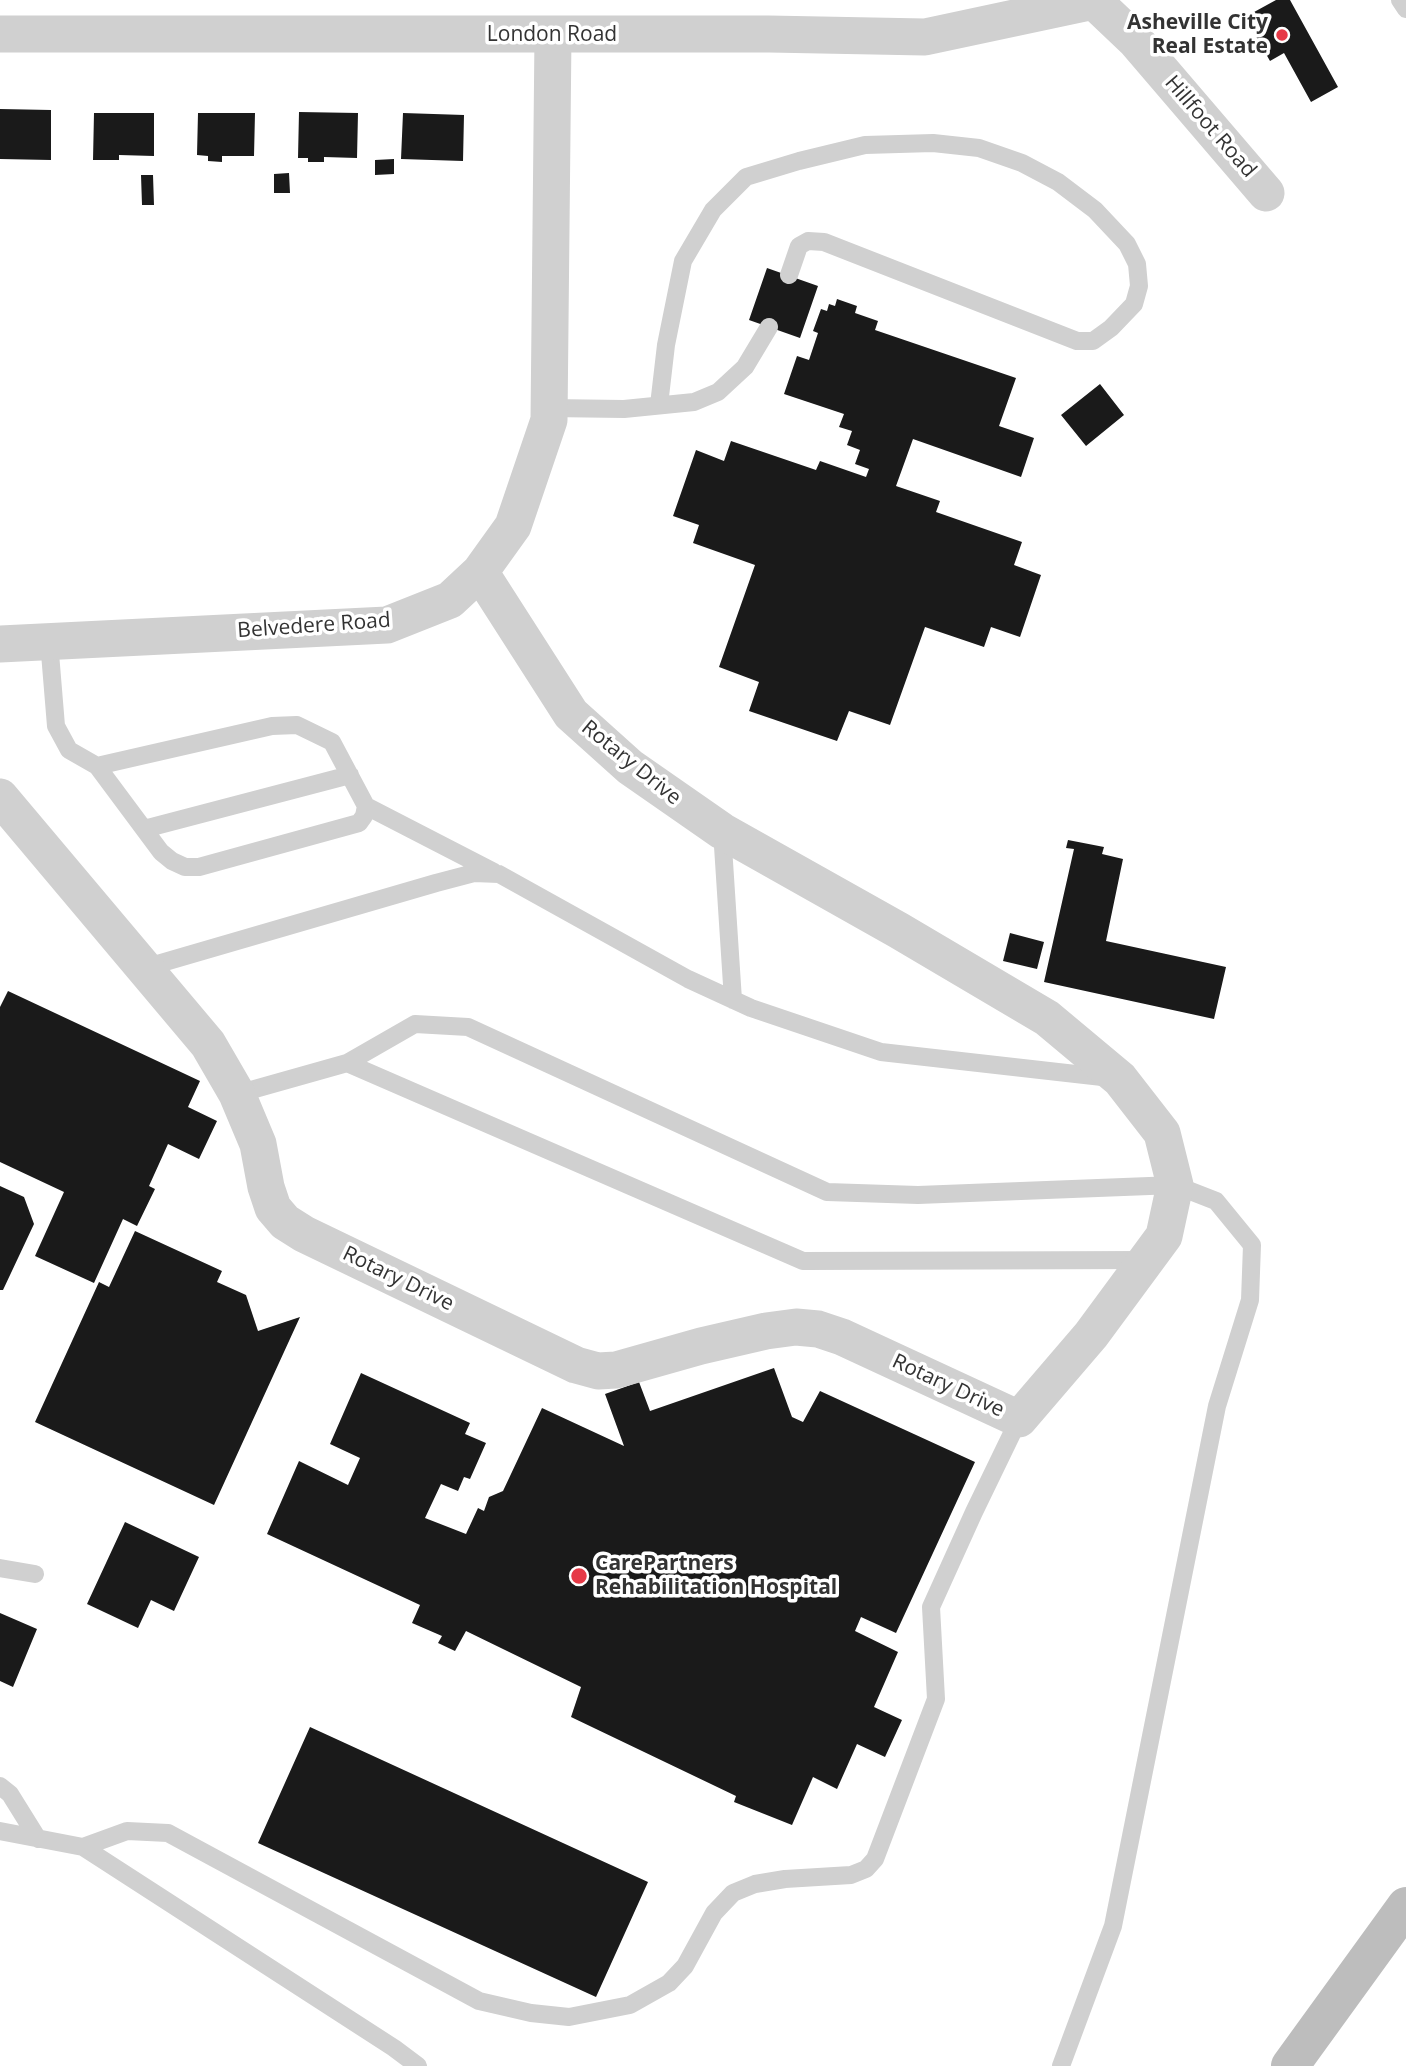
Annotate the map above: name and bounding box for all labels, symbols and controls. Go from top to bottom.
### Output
place label: Asheville City Real Estate [1127,10,1268,60]
street label: London Road [487,22,617,48]
marker: Asheville City Real Estate [1274,27,1290,43]
street label: Hillfoot Road [1159,71,1261,183]
street label: Belvedere Road [237,608,391,644]
street label: Rotary Drive [576,715,686,811]
street label: Rotary Drive [338,1241,458,1317]
street label: Rotary Drive [888,1349,1008,1423]
place label: CarePartners Rehabilitation Hospital [595,1551,837,1601]
marker: CarePartners Rehabilitation Hospital [569,1566,589,1586]

